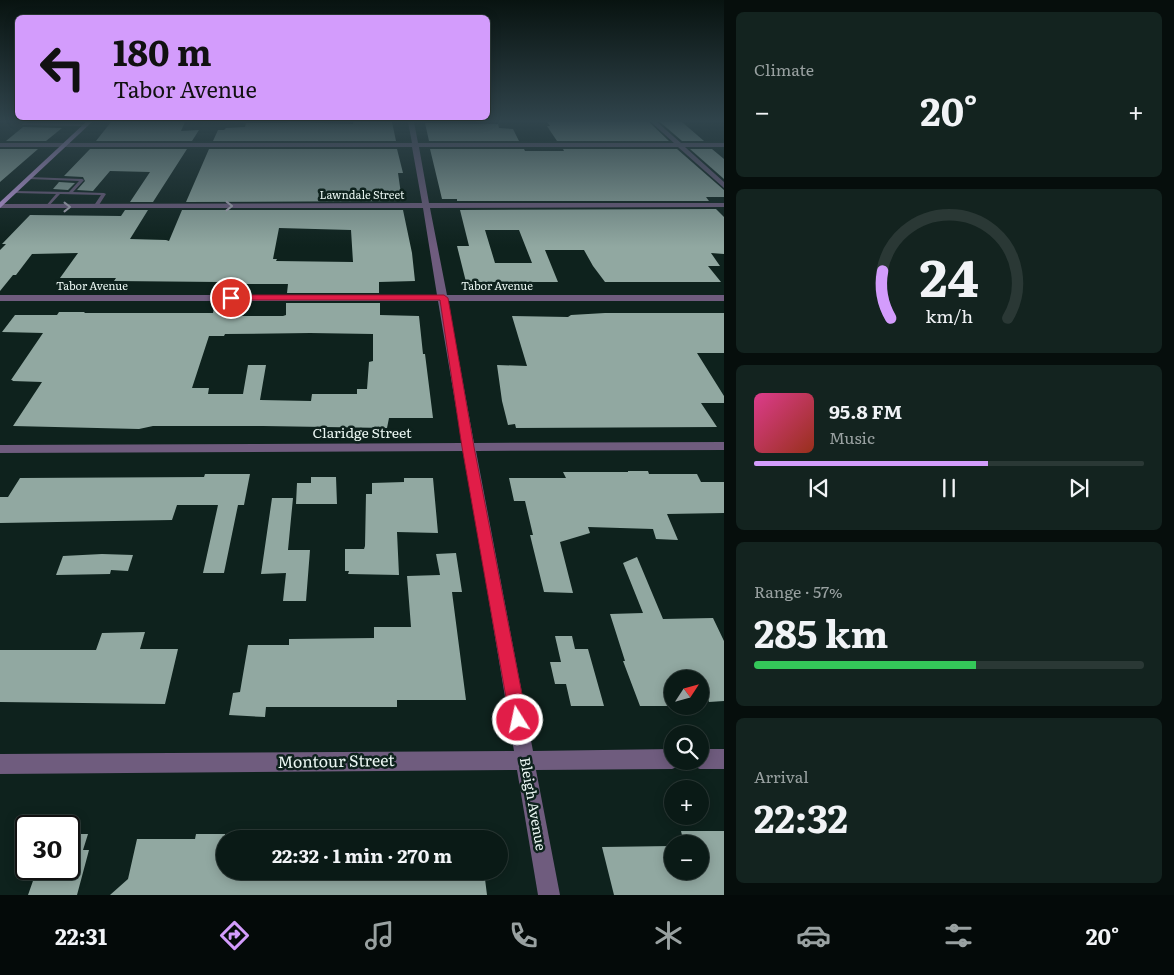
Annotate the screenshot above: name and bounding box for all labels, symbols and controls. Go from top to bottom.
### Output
text: 180 m [113,25,212,77]
icon: left [30,35,95,100]
text: Climate [754,57,814,81]
text: Tabor Avenue [113,72,257,105]
text: 20° [920,81,978,138]
text: − [754,89,770,131]
text: + [1128,89,1144,131]
street label: Lawndale Street [320,186,405,202]
one-way arrow [226,201,233,211]
one-way arrow [63,202,71,212]
text: 24 [919,236,979,313]
street label: Tabor Avenue [56,277,128,293]
pin [210,277,252,319]
street label: Tabor Avenue [461,277,533,293]
icon: arrive [217,284,245,312]
text: km/h [925,302,973,329]
text: 95.8 FM [829,397,902,425]
street label: Claridge Street [312,422,412,442]
text: Music [829,425,875,449]
icon: previous [805,474,833,502]
icon: pause [935,474,963,502]
icon: next [1065,474,1093,502]
text: Range · 57% [754,579,843,603]
text: 285 km [754,603,888,660]
north arrow [664,670,709,715]
map controls [664,670,709,880]
position arrow [491,693,543,745]
button: search [664,725,709,770]
street label: Montour Street [277,747,395,773]
street label: Bleigh Avenue [516,755,552,852]
text: Arrival [754,764,809,788]
button: + [664,780,709,825]
text: 22:32 [754,788,848,845]
speed limit sign: 30 [15,815,80,880]
button: − [664,835,709,880]
text: 22:32 · 1 min · 270 m [272,841,452,869]
icon: directions [217,918,252,953]
icon: music [362,918,397,953]
icon: phone [506,918,541,953]
icon: climate [651,918,686,953]
icon: car [796,918,831,953]
icon: filters [941,918,976,953]
text: 22:31 [55,919,107,952]
text: 20° [1086,919,1119,952]

